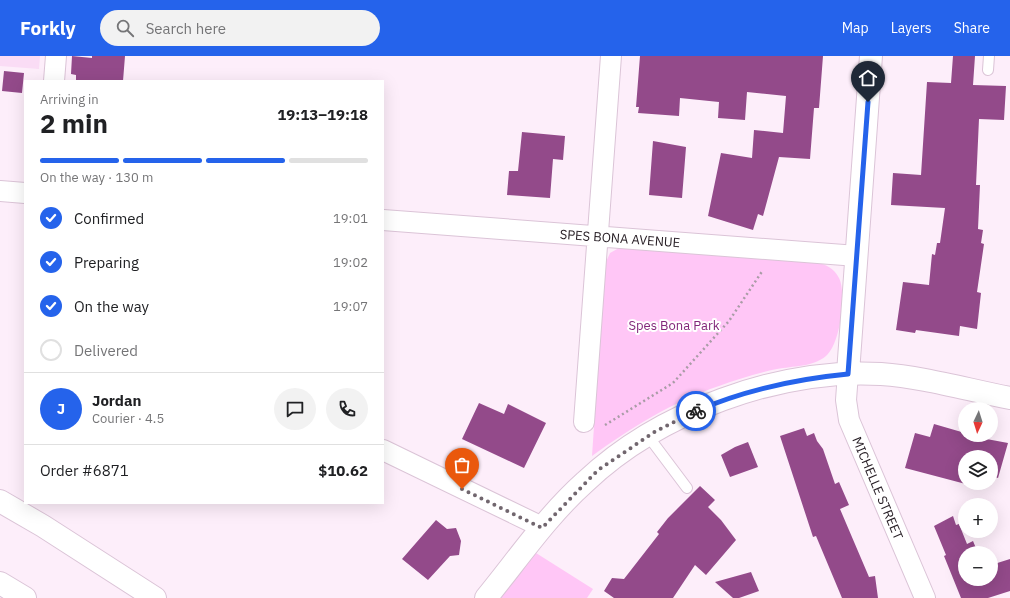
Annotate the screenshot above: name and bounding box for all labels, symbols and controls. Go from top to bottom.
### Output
search box [100,10,380,46]
text: Forkly [20,16,76,40]
icon: search [114,17,136,39]
text: Search here [146,19,226,38]
text: Map [842,19,869,37]
text: Layers [891,19,932,37]
text: Share [954,19,990,37]
pin [851,61,885,102]
icon: home [857,67,879,89]
text: Arriving in [40,91,99,108]
text: 19:13–19:18 [277,105,368,124]
text: 2 min [40,106,108,140]
text: On the way · 130 m [40,169,153,186]
icon: check [40,207,62,229]
text: Confirmed [74,209,144,228]
text: 19:01 [333,210,368,227]
street label: SPES BONA AVENUE [559,226,681,251]
icon: check [40,251,62,273]
text: Preparing [74,253,139,272]
text: 19:02 [333,254,368,271]
icon: check [40,295,62,317]
text: On the way [74,297,149,316]
text: 19:07 [333,298,368,315]
park label: Spes Bona Park [628,317,720,334]
text: Delivered [74,341,138,360]
button: chat [274,388,316,430]
button: phone [326,388,368,430]
text: Jordan [92,391,141,410]
courier [676,391,716,431]
text: J [57,399,65,418]
icon: bike [685,400,707,422]
north arrow [958,402,998,442]
map controls [958,402,998,586]
text: Courier · 4.5 [92,410,164,427]
street label: MICHELLE STREET [848,434,907,543]
pin [445,448,479,489]
button: layers [958,450,998,490]
icon: bag [451,454,473,476]
text: Order #6871 [40,461,129,480]
text: $10.62 [318,461,368,480]
button: + [958,498,998,538]
button: − [958,546,998,586]

